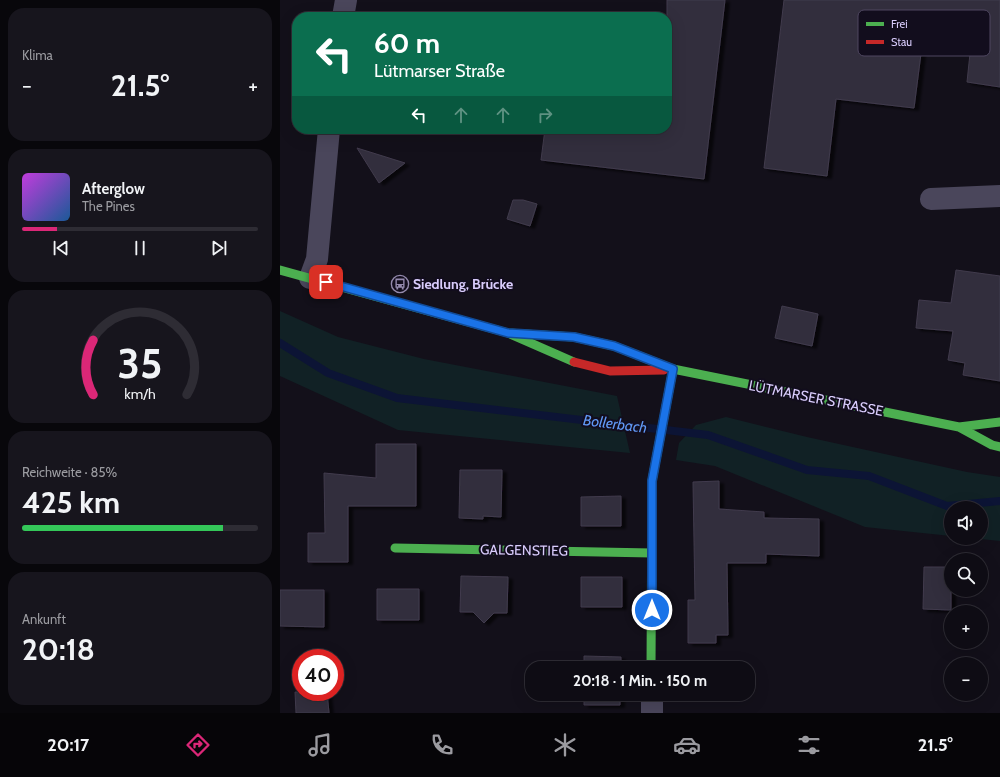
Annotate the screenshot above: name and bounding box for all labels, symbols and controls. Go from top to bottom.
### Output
legend [858,10,990,56]
text: Frei [891,17,908,31]
text: 60 m [374,26,440,60]
icon: left [308,28,360,80]
text: Stau [891,35,912,49]
text: Klima [22,47,53,63]
text: Lütmarser Straße [374,60,505,82]
text: 21.5° [111,67,169,104]
text: − [22,72,32,99]
text: + [248,72,258,99]
icon: left [408,104,430,126]
icon: ahead [450,104,472,126]
icon: ahead [492,104,514,126]
icon: right [534,104,556,126]
text: Afterglow [82,180,145,198]
text: The Pines [82,198,135,214]
icon: previous [50,237,72,259]
icon: pause [129,237,151,259]
icon: next [208,237,230,259]
pin [309,265,343,299]
icon: arrive [315,271,337,293]
bus stop icon: Siedlung, Brücke [390,274,410,294]
place label: Siedlung, Brücke [413,275,513,293]
text: 35 [118,337,162,387]
street label: LÜTMARSER STRASSE [747,376,885,420]
text: km/h [124,384,156,402]
water label: Bollerbach [582,411,648,437]
text: Reichweite · 85% [22,464,117,480]
text: 425 km [22,484,120,521]
map controls [944,501,988,701]
button: sound [944,501,988,545]
street label: GALGENSTIEG [480,540,568,560]
button: search [944,553,988,597]
position arrow [631,589,673,631]
button: + [944,605,988,649]
text: Ankunft [22,611,66,627]
text: 20:18 [22,631,95,668]
speed limit sign: 40 [292,649,344,701]
button: − [944,657,988,701]
text: 20:18 · 1 Min. · 150 m [573,672,707,690]
icon: directions [184,731,212,759]
icon: music [306,731,334,759]
icon: phone [428,731,456,759]
icon: climate [551,731,579,759]
icon: car [673,731,701,759]
icon: filters [795,731,823,759]
text: 20:17 [47,734,89,756]
text: 21.5° [918,734,953,756]

